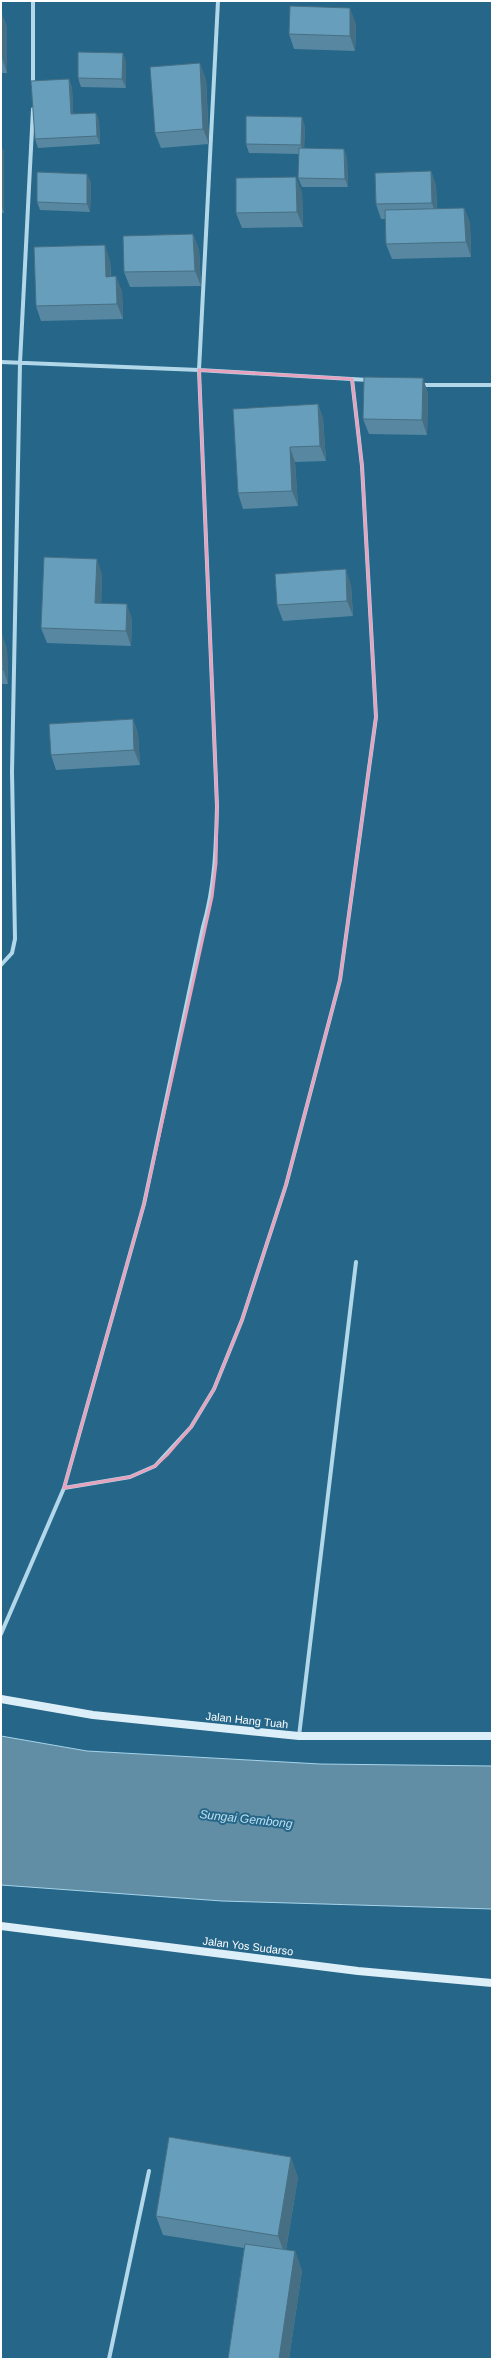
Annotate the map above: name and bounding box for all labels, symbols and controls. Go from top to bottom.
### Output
street label: Jalan Hang Tuah [205,1710,289,1730]
water label: Sungai Gembong [199,1807,293,1831]
street label: Jalan Yos Sudarso [202,1934,294,1958]

